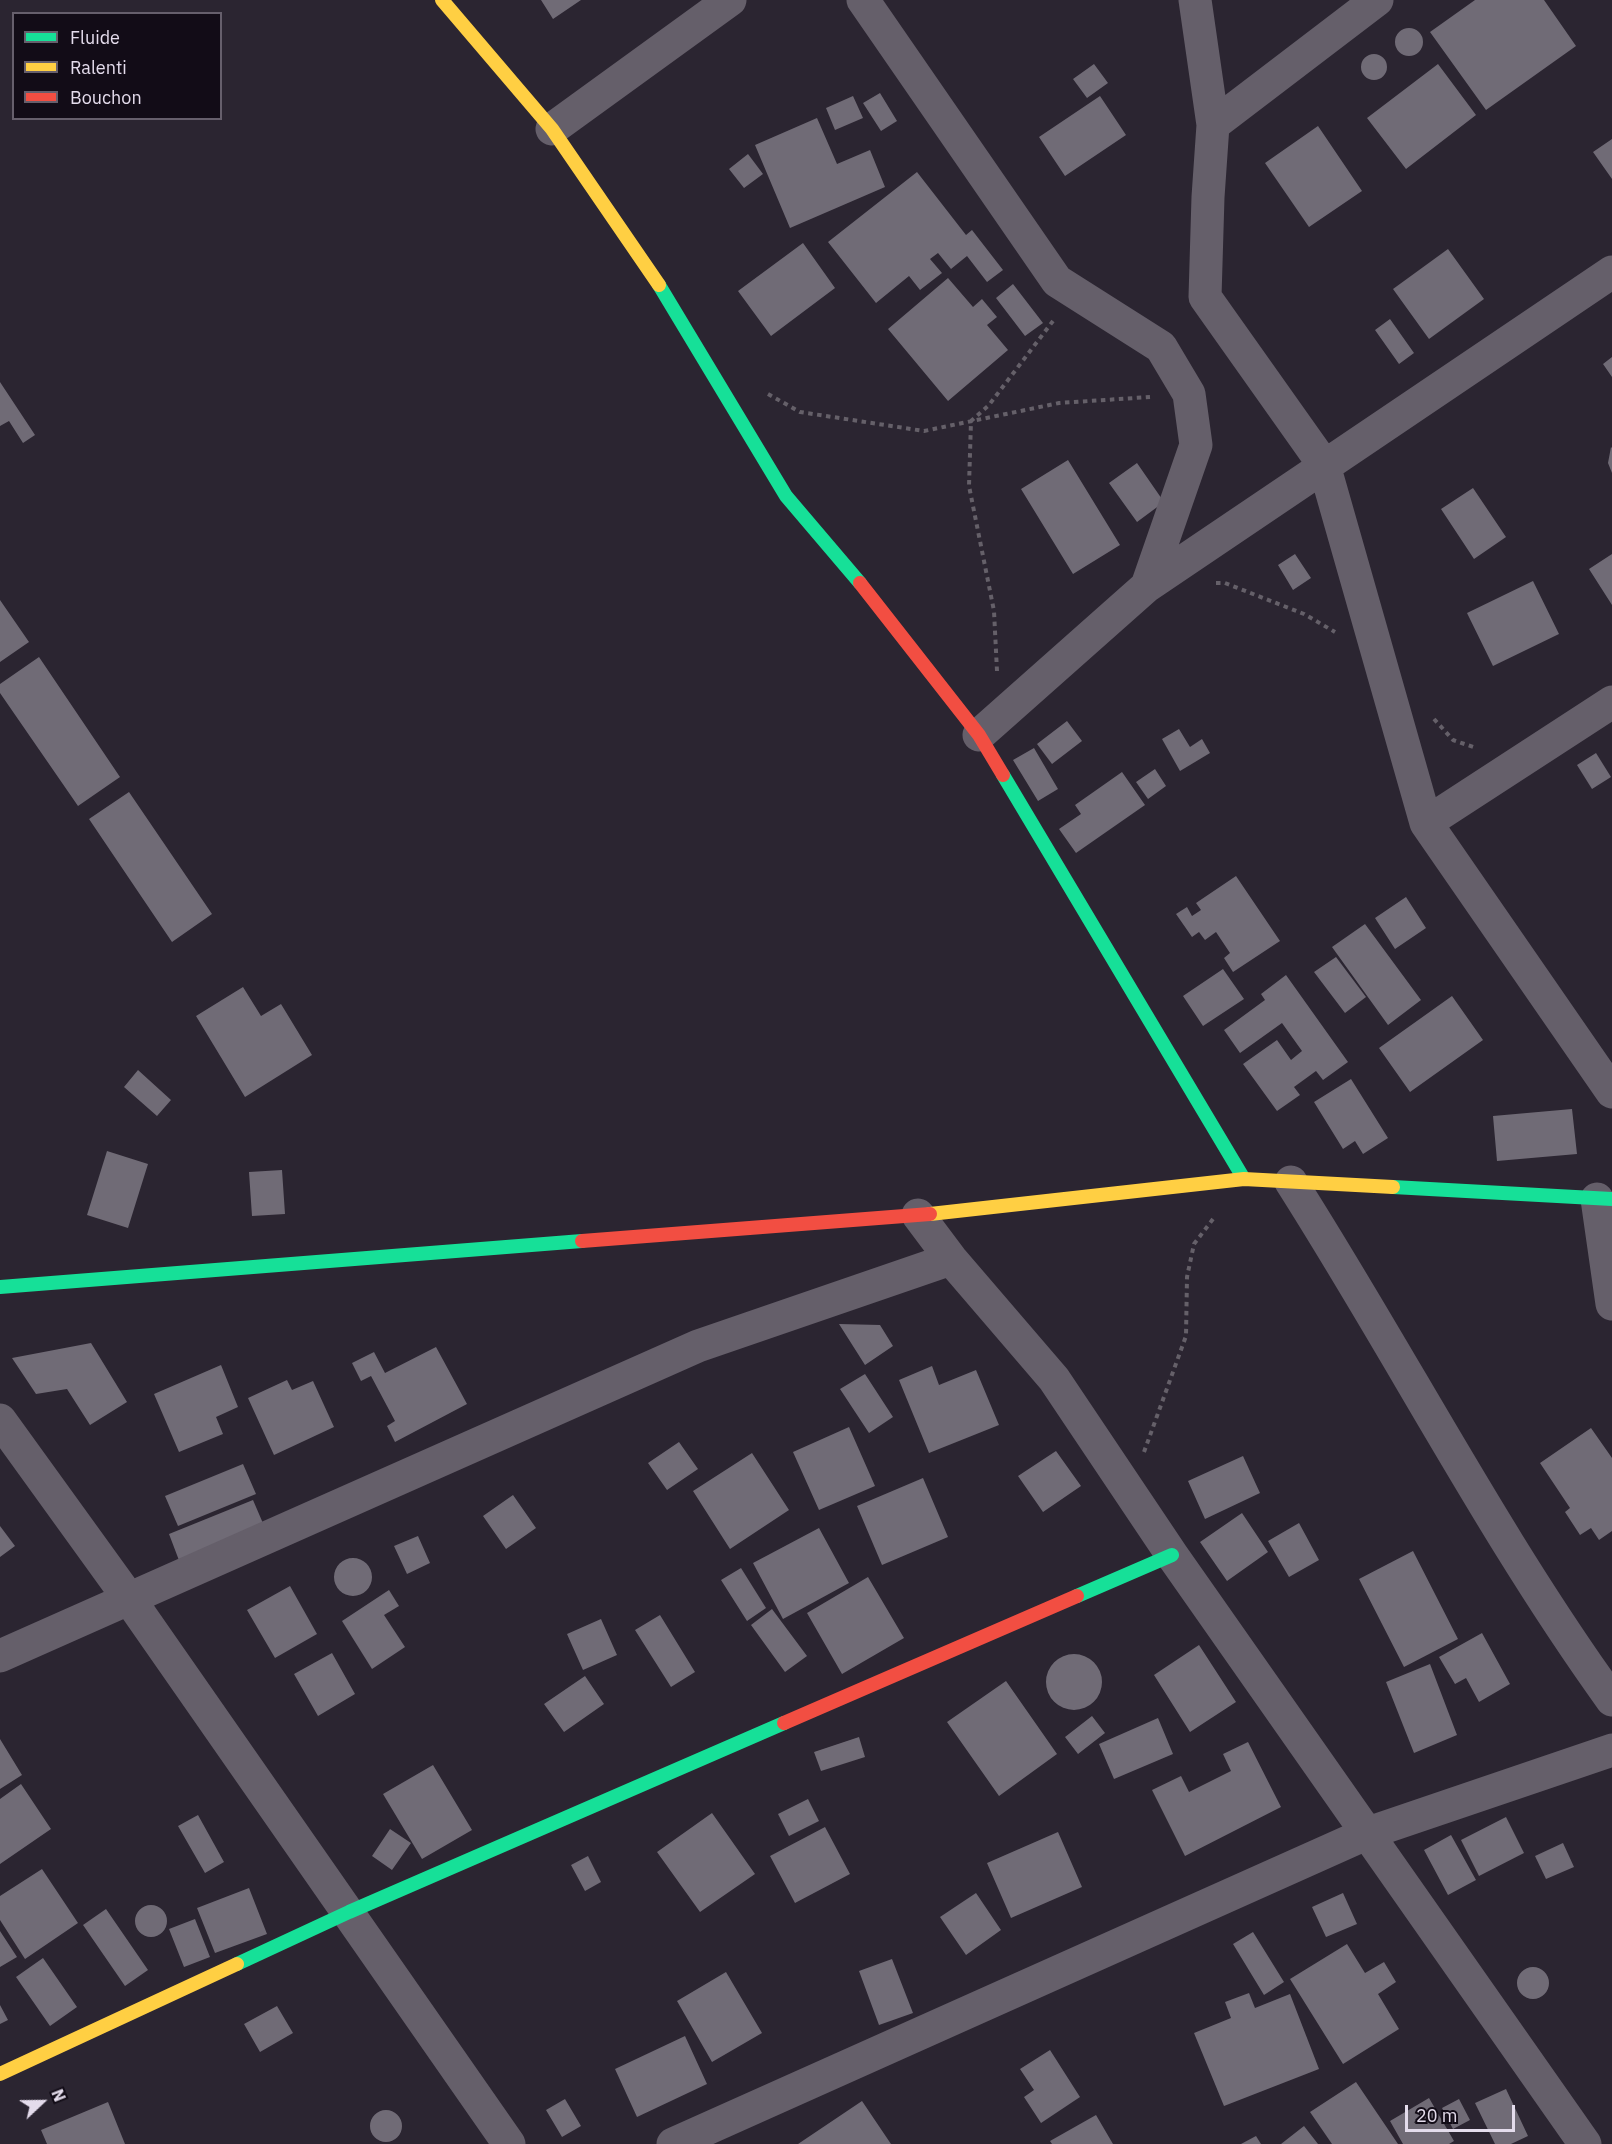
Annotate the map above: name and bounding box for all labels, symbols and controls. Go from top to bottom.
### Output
legend [12,12,222,120]
text: Fluide [70,26,120,49]
text: Ralenti [70,56,127,79]
text: Bouchon [70,86,142,109]
north arrow [12,2072,72,2132]
text: N [47,2086,70,2104]
scale bar [1408,2093,1518,2131]
text: 20 m [1416,2104,1458,2127]

